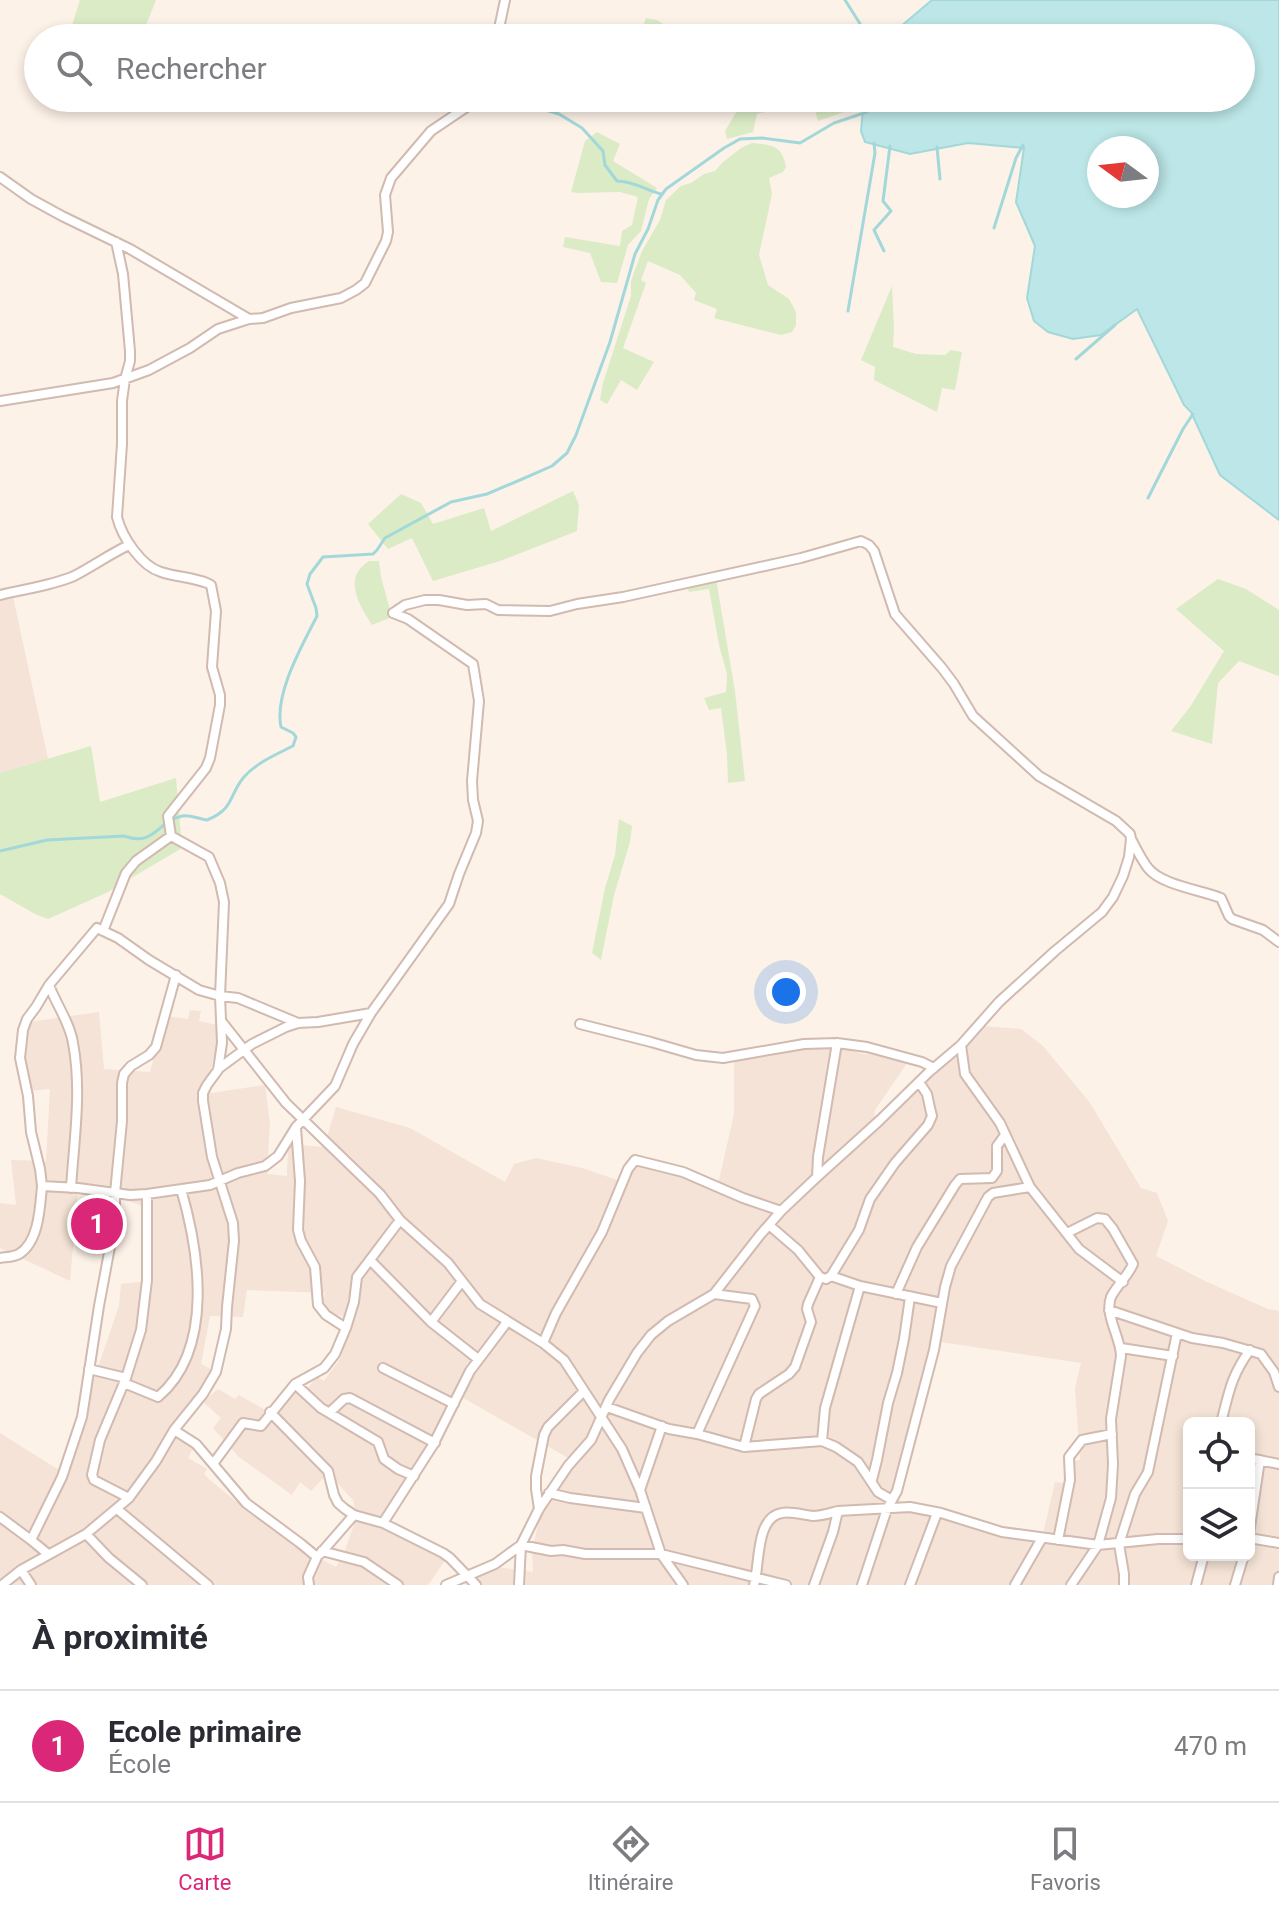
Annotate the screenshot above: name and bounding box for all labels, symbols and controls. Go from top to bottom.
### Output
search box [24,24,1255,112]
icon: search [52,46,96,90]
text: Rechercher [116,51,267,86]
north arrow [1087,136,1159,208]
your location [766,972,806,1012]
pin: 1 [71,1194,123,1254]
map controls [1183,1417,1255,1561]
button: locate [1183,1417,1255,1489]
button: layers [1183,1489,1255,1561]
text: À proximité [32,1617,208,1657]
text: Ecole primaire [108,1714,301,1749]
text: 1 [51,1731,65,1761]
text: 470 m [1174,1731,1247,1761]
text: École [108,1749,171,1779]
tab: Carte [178,1822,231,1895]
tab: Itinéraire [588,1822,673,1895]
tab: Favoris [1030,1822,1101,1895]

